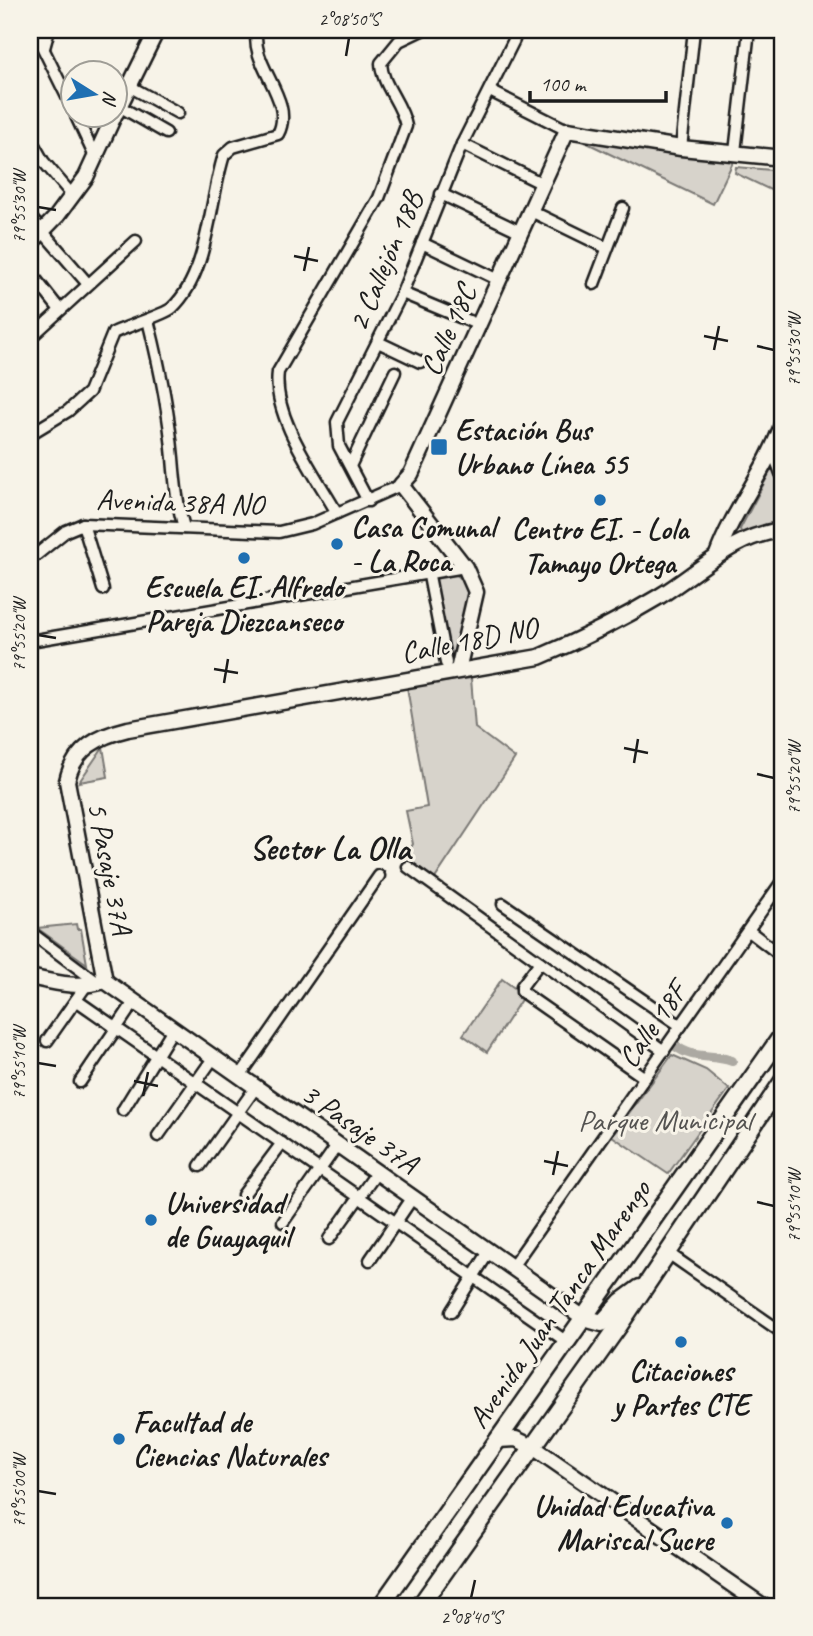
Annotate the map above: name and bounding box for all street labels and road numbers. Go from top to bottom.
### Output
street label: 2 Callejón 18B [339,183,432,337]
street label: Calle 18C [411,276,486,381]
street label: Avenida 38A NO [96,480,267,524]
street label: Calle 18D NO [398,608,543,672]
street label: 5 Pasaje 37A [79,799,142,939]
street label: Calle 18F [609,970,698,1075]
street label: 3 Pasaje 37A [294,1074,427,1183]
street label: Avenida Juan Tanca Marengo [459,1171,660,1436]

